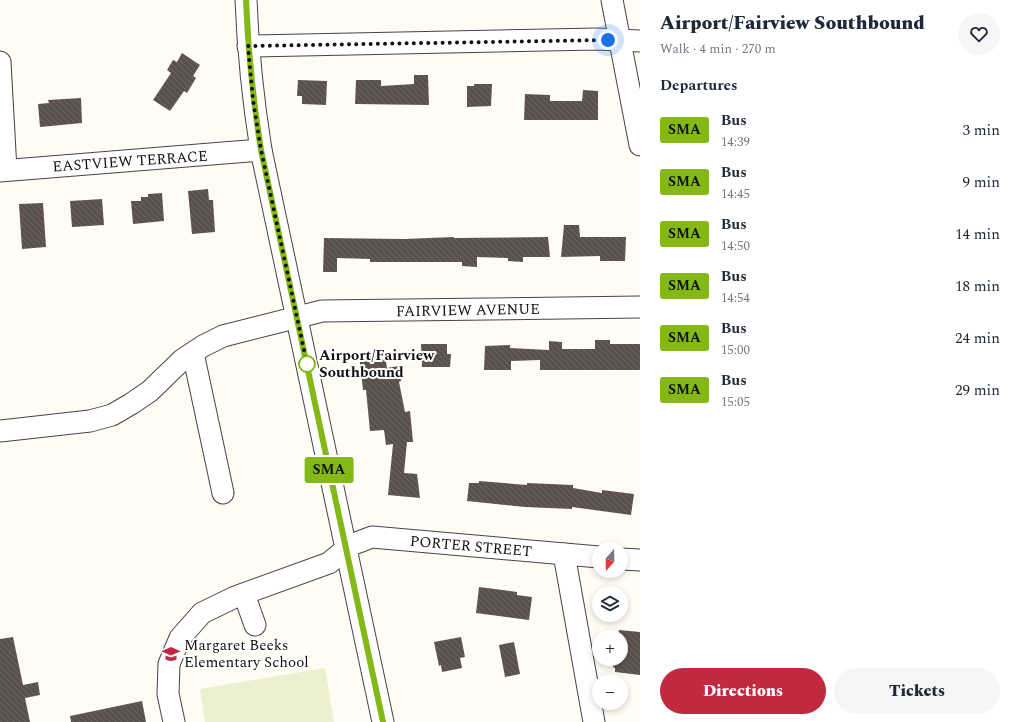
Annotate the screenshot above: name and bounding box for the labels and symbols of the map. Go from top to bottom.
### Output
your location [598,30,618,50]
street label: EASTVIEW TERRACE [52,145,208,178]
street label: FAIRVIEW AVENUE [396,298,540,323]
place label: Airport/Fairview Southbound [319,344,435,384]
marker: Airport/Fairview Southbound [298,355,316,373]
line badge: SMA [306,457,352,483]
street label: PORTER STREET [409,530,533,563]
north arrow [592,542,628,578]
place label: Margaret Beeks Elementary School [184,634,309,674]
school or university icon: Margaret Beeks Elementary School [161,644,181,664]

